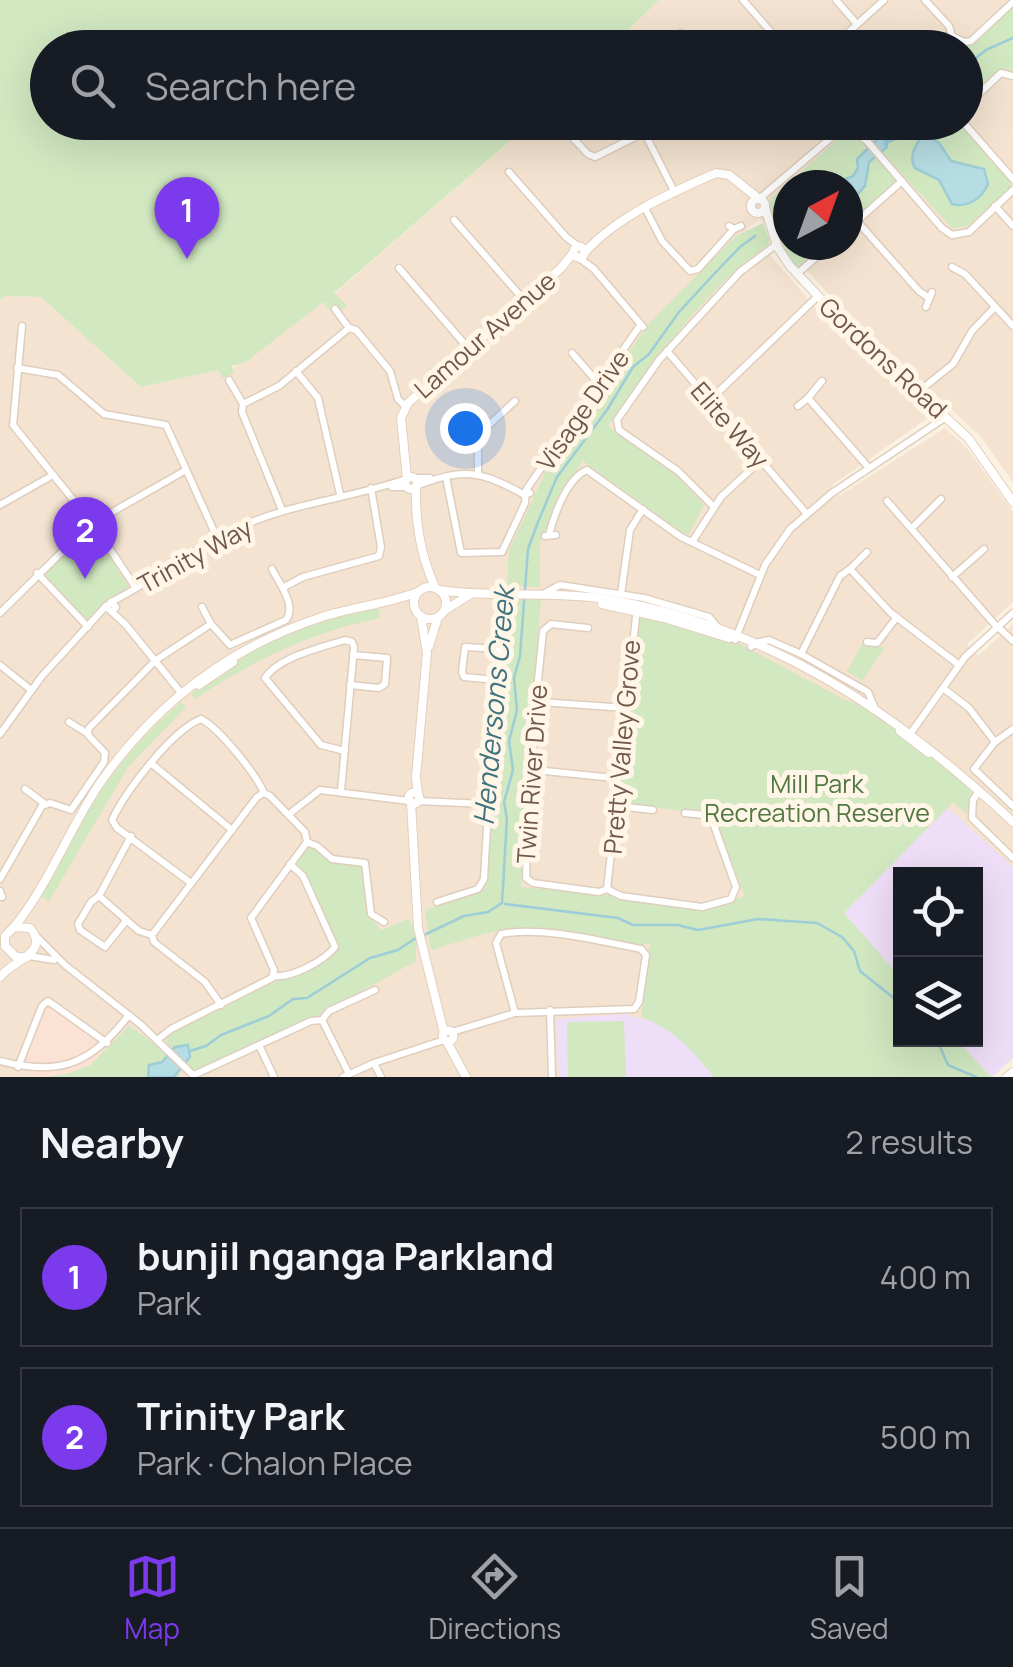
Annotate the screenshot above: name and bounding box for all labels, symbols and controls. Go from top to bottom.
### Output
search box [30,30,983,140]
icon: search [65,58,120,113]
text: Search here [145,59,356,111]
north arrow [773,170,863,260]
pin: 1 [154,176,220,259]
street label: Lamour Avenue [406,263,563,406]
street label: Gordons Road [812,289,955,426]
street label: Visage Drive [528,342,637,477]
street label: Elite Way [683,374,778,475]
your location [440,403,491,454]
pin: 2 [52,496,118,579]
street label: Trinity Way [131,510,258,601]
water label: Hendersons Creek [464,581,523,827]
street label: Pretty Valley Grove [595,638,648,855]
street label: Twin River Drive [508,683,555,865]
park label: Mill Park Recreation Reserve [704,766,930,830]
map controls [893,867,983,1047]
button: locate [893,867,983,957]
button: layers [893,957,983,1047]
text: Nearby [40,1113,184,1171]
text: 2 results [846,1120,973,1164]
text: bunjil nganga Parkland [137,1229,554,1281]
text: 1 [67,1255,82,1299]
text: 400 m [880,1255,971,1299]
text: Park [137,1281,201,1325]
text: Trinity Park [137,1389,344,1441]
text: 2 [65,1415,84,1459]
text: 500 m [880,1415,971,1459]
text: Park · Chalon Place [137,1441,413,1485]
tab: Map [124,1549,180,1647]
tab: Directions [429,1549,561,1647]
tab: Saved [810,1549,889,1647]

